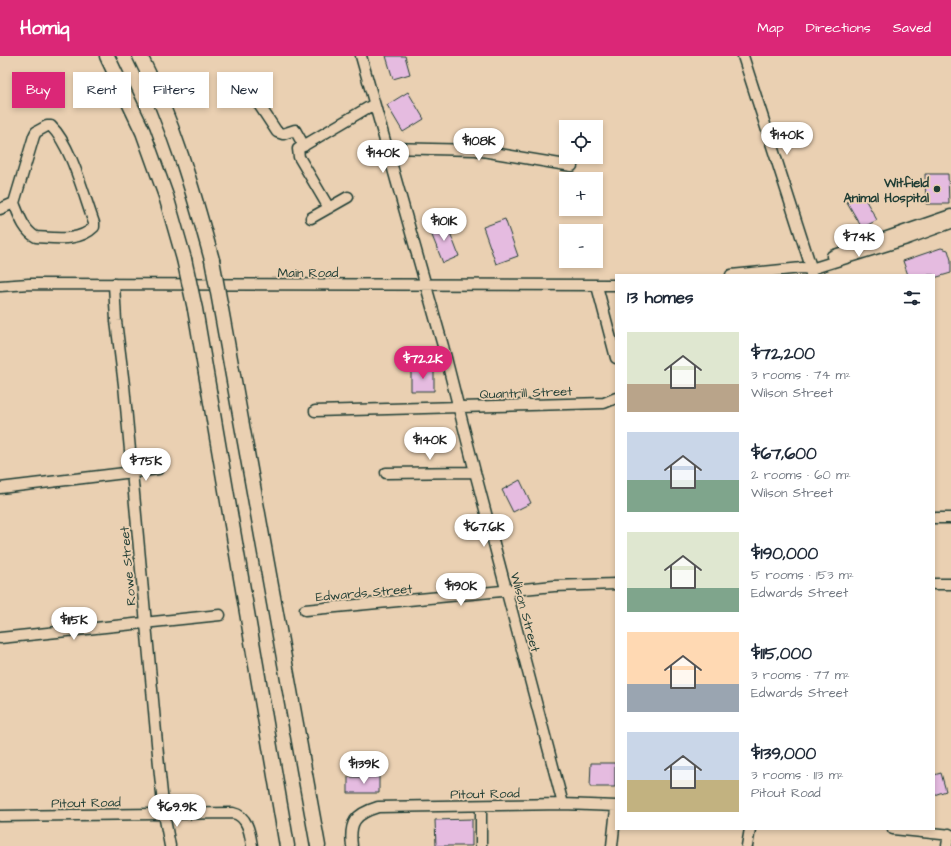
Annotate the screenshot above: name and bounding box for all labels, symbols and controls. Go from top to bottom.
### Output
text: Homiq [20,15,70,42]
text: Map [757,18,784,38]
text: Directions [806,18,871,38]
text: Saved [893,18,931,38]
chip: Buy [12,72,65,108]
chip: Rent [73,72,131,108]
chip: Filters [139,72,209,108]
chip: New [217,72,273,108]
map controls [559,120,603,268]
button: locate [559,120,603,164]
pin: $140K [759,122,815,156]
text: $140K [770,126,804,144]
pin: $108K [451,128,507,162]
text: $108K [462,132,496,150]
pin: $140K [355,140,411,174]
text: $140K [366,144,400,162]
button: + [559,172,603,216]
place label: Witfield Animal Hospital [843,174,929,208]
marker: Witfield Animal Hospital [932,184,942,194]
pin: $101K [416,208,472,242]
text: $101K [431,212,457,230]
button: − [559,224,603,268]
pin: $74K [835,224,883,258]
text: $74K [843,228,875,246]
street label: Main Road [278,264,339,282]
text: 13 homes [627,286,694,310]
icon: filters [901,287,923,309]
text: $72,200 [751,342,815,366]
pin: $72.2K [390,346,456,380]
icon: home [659,348,707,396]
text: $72.2K [403,350,443,368]
text: 3 rooms · 74 m² [751,366,851,384]
street label: Quantrill Street [479,382,573,404]
text: Wilson Street [751,384,833,402]
pin: $140K [402,427,458,461]
text: $140K [413,431,447,449]
text: $67,600 [751,442,817,466]
pin: $75K [122,448,170,482]
icon: home [659,448,707,496]
text: $75K [130,452,162,470]
text: 2 rooms · 60 m² [751,466,851,484]
text: Wilson Street [751,484,833,502]
pin: $67.6K [451,514,517,548]
text: $67.6K [463,518,505,536]
street label: Rowe Street [116,525,140,606]
text: $190,000 [751,542,818,566]
icon: home [659,548,707,596]
text: 5 rooms · 153 m² [751,566,854,584]
street label: Wilson Street [506,570,545,655]
pin: $190K [433,573,489,607]
text: $190K [445,577,477,595]
street label: Edwards Street [315,580,414,606]
text: Edwards Street [751,584,848,602]
pin: $115K [46,607,102,641]
text: $115K [60,611,88,629]
text: $115,000 [751,642,812,666]
icon: home [659,648,707,696]
text: 3 rooms · 77 m² [751,666,850,684]
text: Edwards Street [751,684,848,702]
text: $139,000 [751,742,816,766]
icon: home [659,748,707,796]
pin: $139K [336,751,392,785]
text: $139K [349,755,379,773]
text: 3 rooms · 113 m² [751,766,844,784]
street label: Pitout Road [450,784,520,804]
text: Pitout Road [751,784,821,802]
street label: Pitout Road [51,793,121,813]
pin: $69.9K [144,794,210,828]
text: $69.9K [157,798,197,816]

